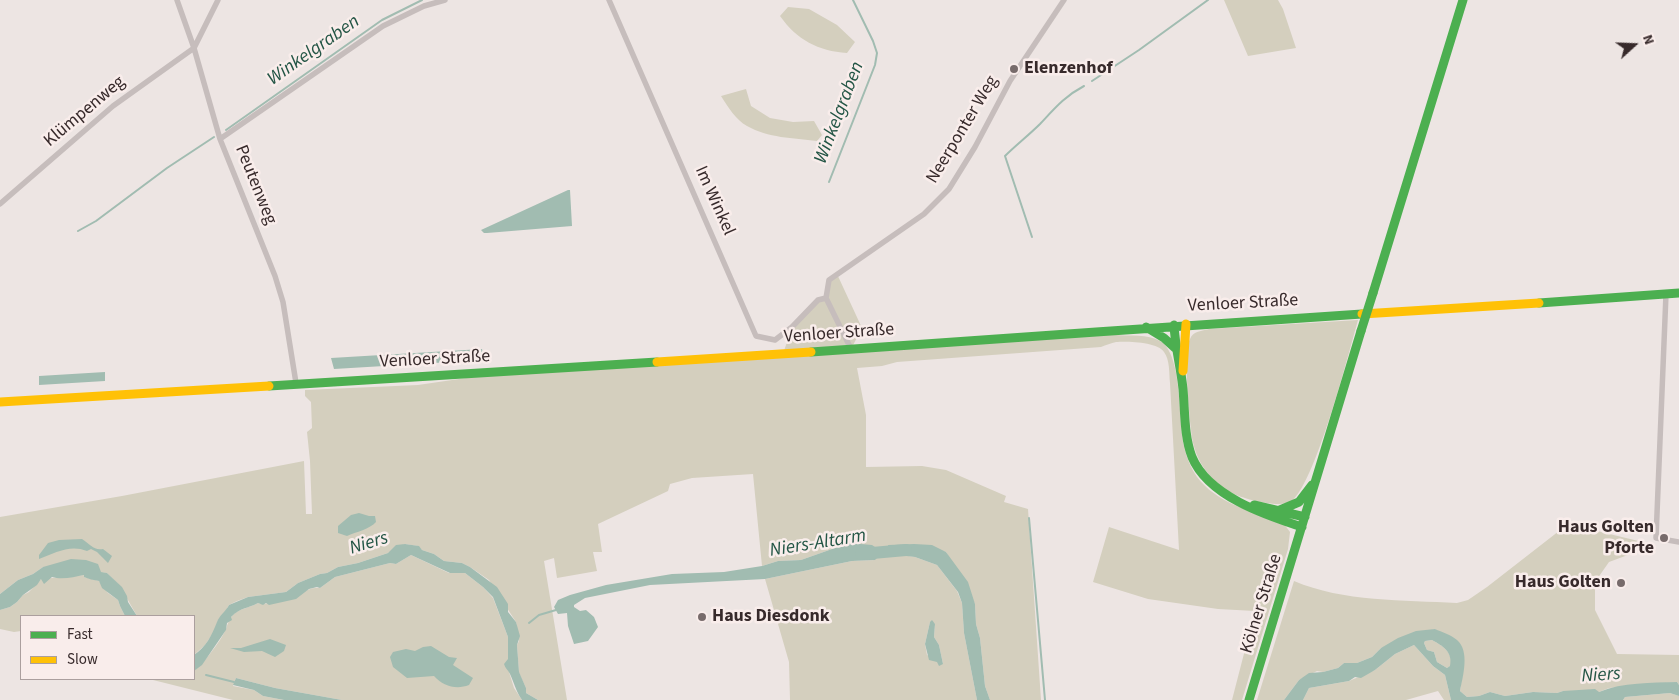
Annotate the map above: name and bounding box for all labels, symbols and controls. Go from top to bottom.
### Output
water label: Winkelgraben [264,11,364,91]
north arrow [1609,20,1659,70]
text: N [1637,32,1659,48]
place label: Elenzenhof [1024,58,1113,80]
water label: Winkelgraben [810,59,870,167]
marker: Elenzenhof [1008,63,1020,75]
street label: Klümpenweg [40,72,130,152]
street label: Neerponter Weg [922,72,1004,188]
street label: Peutenweg [229,142,281,228]
street label: Im Winkel [689,163,739,239]
street label: Venloer Straße [1187,290,1299,318]
street label: Venloer Straße [783,319,895,349]
street label: Venloer Straße [379,346,491,374]
place label: Haus Golten Pforte [1558,517,1654,560]
water label: Niers-Altarm [768,525,868,563]
water label: Niers [347,527,391,561]
marker: Haus Golten Pforte [1658,532,1670,544]
street label: Kölner Straße [1237,552,1287,656]
place label: Haus Golten [1515,572,1611,594]
marker: Haus Golten [1615,577,1627,589]
place label: Haus Diesdonk [712,606,830,628]
marker: Haus Diesdonk [696,611,708,623]
legend [20,615,195,680]
text: Fast [67,624,93,645]
text: Slow [67,649,98,670]
water label: Niers [1581,663,1621,689]

